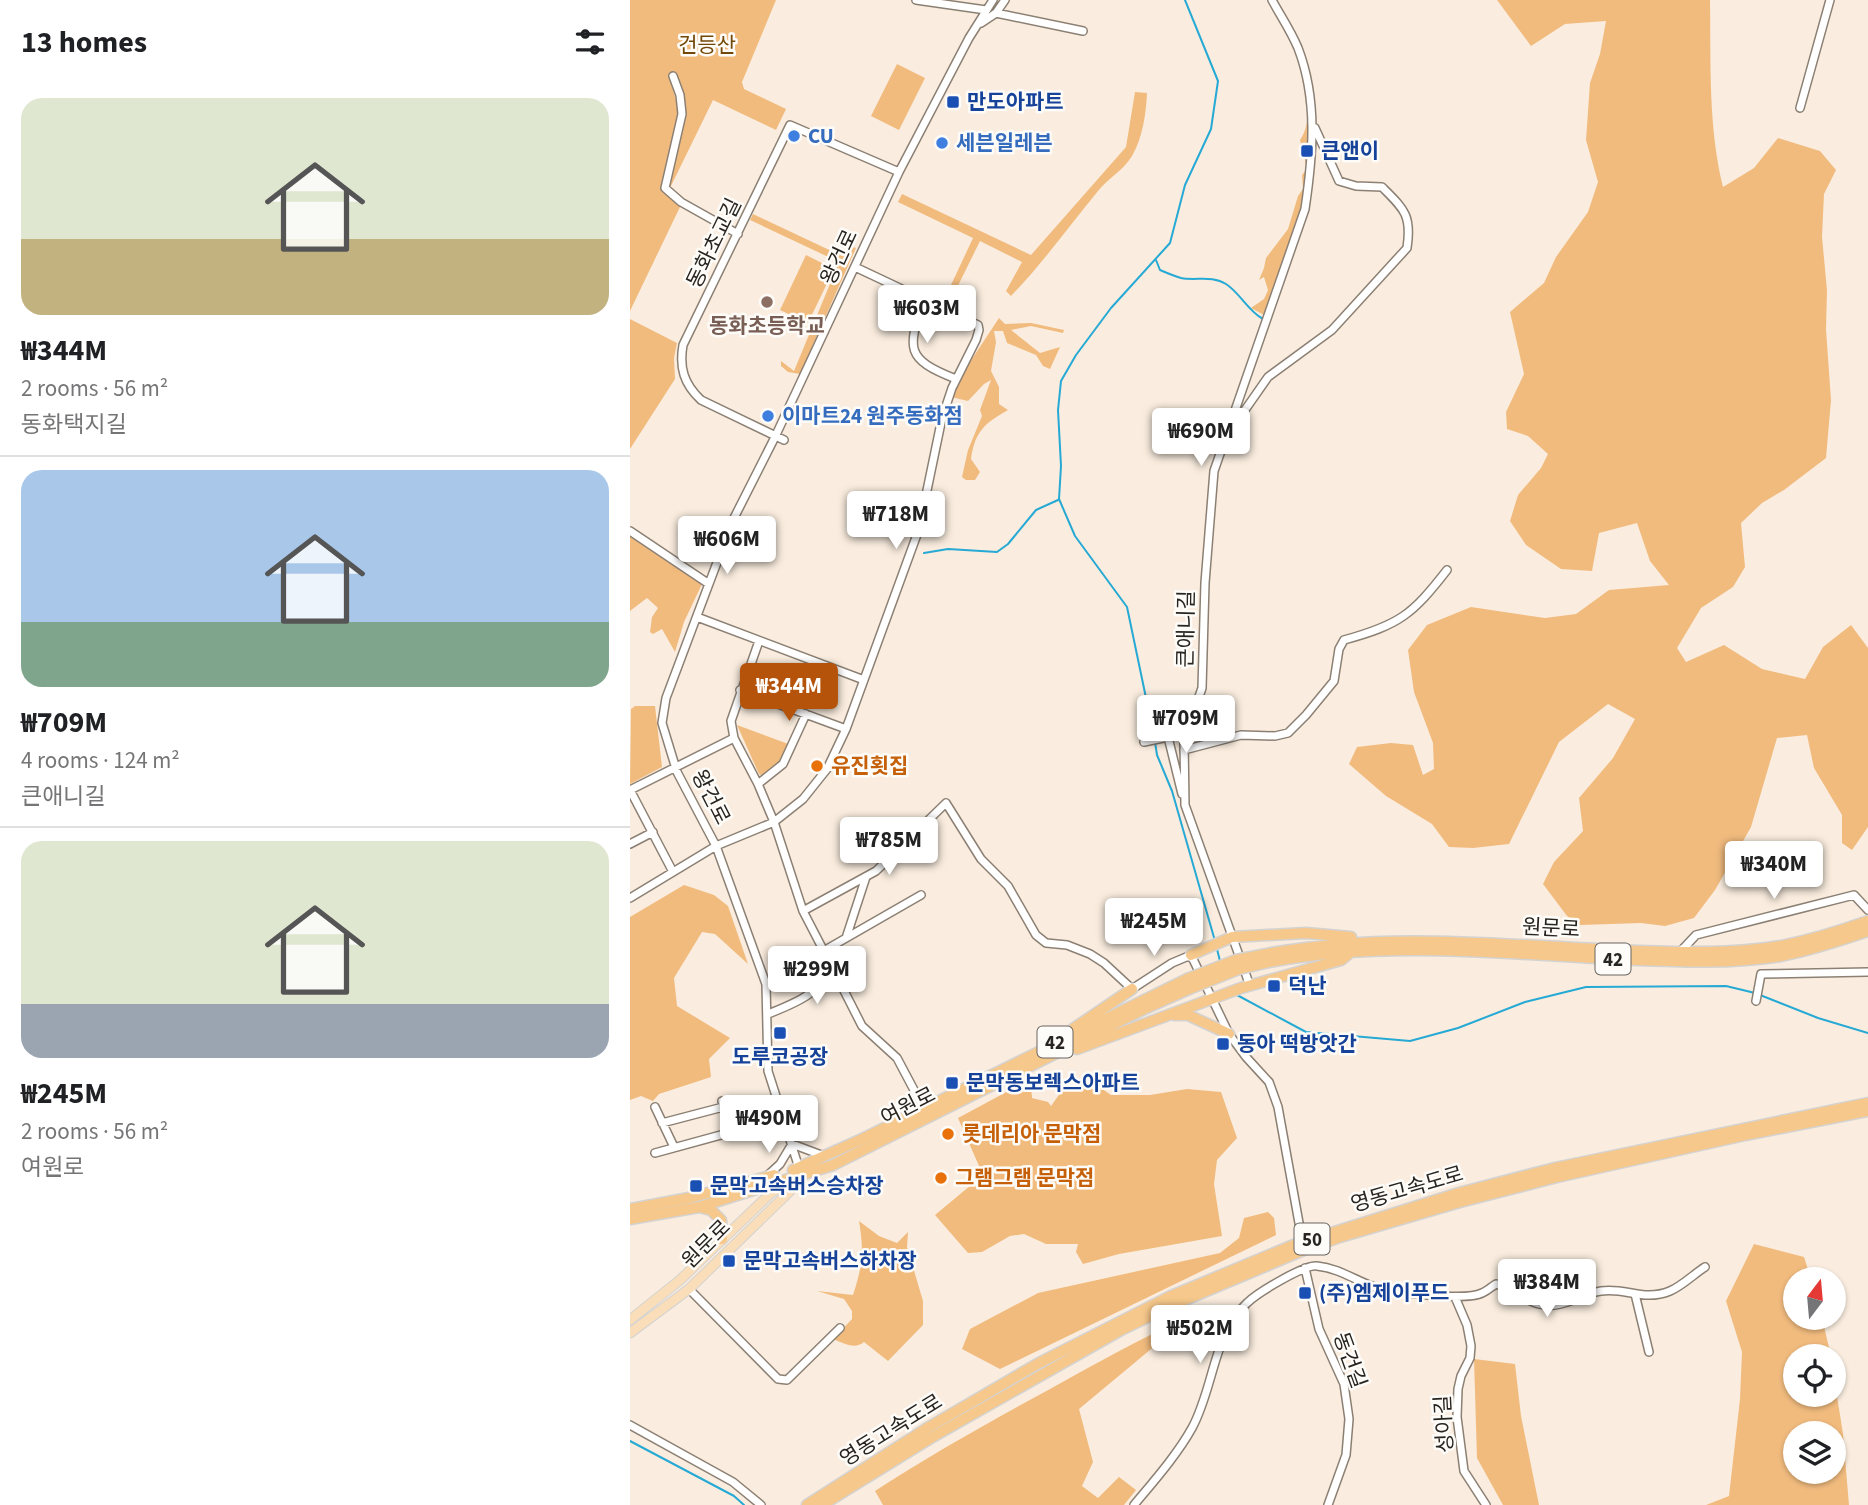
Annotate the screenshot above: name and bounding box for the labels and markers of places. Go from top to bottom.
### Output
place label: 만도아파트 [967,87,1064,117]
marker: 만도아파트 [945,94,961,110]
place label: CU [808,121,834,151]
marker: CU [786,128,802,144]
place label: 세븐일레븐 [956,128,1053,158]
marker: 세븐일레븐 [934,135,950,151]
place label: 큰앤이 [1321,136,1379,166]
marker: 큰앤이 [1299,143,1315,159]
pin: ₩603M [878,286,976,345]
marker: 동화초등학교 [759,294,775,310]
place label: 동화초등학교 [709,311,825,341]
place label: 이마트24 원주동화점 [782,401,963,431]
marker: 이마트24 원주동화점 [760,408,776,424]
pin: ₩690M [1152,408,1250,468]
pin: ₩718M [847,491,945,551]
pin: ₩606M [678,516,776,576]
pin: ₩344M [740,664,838,723]
pin: ₩709M [1137,696,1235,755]
place label: 유진횟집 [831,751,908,781]
marker: 유진횟집 [809,758,825,774]
pin: ₩785M [840,818,938,877]
pin: ₩340M [1725,842,1823,901]
pin: ₩245M [1105,898,1203,958]
pin: ₩299M [768,946,866,1006]
place label: 덕난 [1288,971,1327,1001]
marker: 덕난 [1266,978,1282,994]
marker: 도루코공장 [772,1025,788,1041]
place label: 동아 떡방앗간 [1237,1029,1357,1059]
marker: 동아 떡방앗간 [1215,1036,1231,1052]
place label: 도루코공장 [732,1042,828,1072]
place label: 문막동보렉스아파트 [966,1068,1140,1098]
marker: 문막동보렉스아파트 [944,1075,960,1091]
pin: ₩490M [720,1096,818,1155]
place label: 롯데리아 문막점 [962,1119,1101,1149]
marker: 롯데리아 문막점 [940,1126,956,1142]
place label: 그램그램 문막점 [955,1163,1094,1193]
marker: 그램그램 문막점 [933,1170,949,1186]
place label: 문막고속버스승차장 [710,1171,884,1201]
marker: 문막고속버스승차장 [688,1178,704,1194]
place label: 문막고속버스하차장 [743,1246,917,1276]
marker: 문막고속버스하차장 [721,1253,737,1269]
pin: ₩384M [1498,1260,1596,1319]
place label: (주)엠제이푸드 [1319,1278,1449,1308]
marker: (주)엠제이푸드 [1297,1285,1313,1301]
pin: ₩502M [1151,1306,1249,1365]

